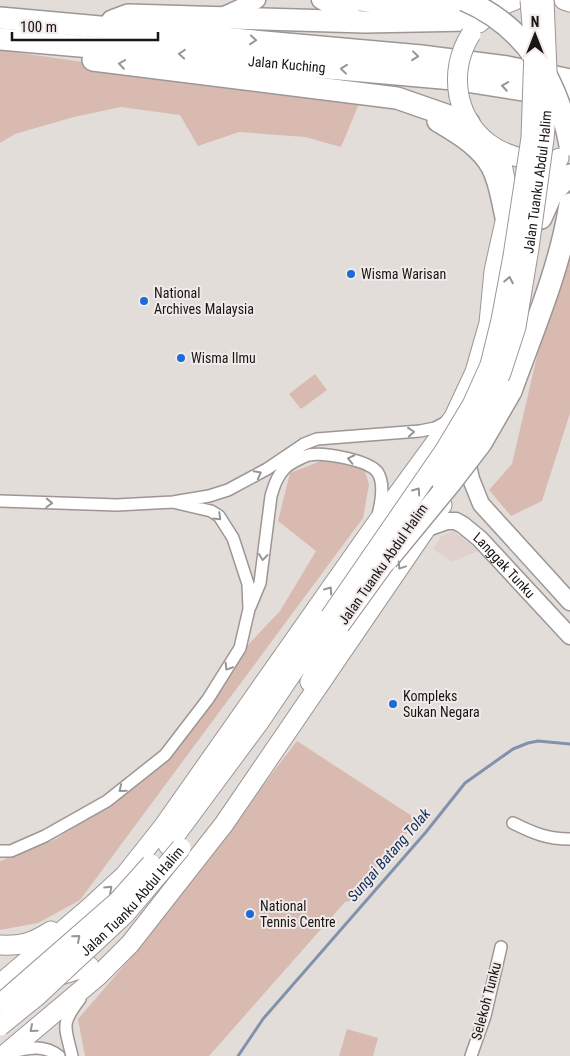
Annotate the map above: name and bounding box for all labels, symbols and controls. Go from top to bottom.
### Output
scale bar [12,10,159,42]
north arrow [510,10,560,60]
text: N [531,14,539,30]
text: 100 m [20,18,57,36]
one-way arrow [249,35,257,46]
one-way arrow [178,49,186,60]
one-way arrow [411,50,419,61]
street label: Jalan Kuching [247,53,326,76]
one-way arrow [118,59,126,70]
one-way arrow [340,63,348,74]
one-way arrow [501,82,510,92]
street label: Jalan Tuanku Abdul Halim [520,110,555,254]
place label: Wisma Warisan [361,266,446,282]
marker: Wisma Warisan [345,268,357,280]
one-way arrow [503,276,513,284]
place label: National Archives Malaysia [154,285,254,317]
marker: National Archives Malaysia [138,295,150,307]
place label: Wisma Ilmu [191,350,256,366]
marker: Wisma Ilmu [175,352,187,364]
one-way arrow [407,427,415,438]
one-way arrow [347,455,356,465]
one-way arrow [253,470,262,480]
one-way arrow [411,487,420,496]
one-way arrow [45,497,53,508]
street label: Jalan Tuanku Abdul Halim [335,501,431,627]
one-way arrow [212,511,221,520]
street label: Langgak Tunku [470,529,538,601]
one-way arrow [258,553,269,561]
one-way arrow [398,561,407,570]
one-way arrow [323,587,332,596]
one-way arrow [225,662,235,671]
place label: Kompleks Sukan Negara [403,688,480,720]
marker: Kompleks Sukan Negara [387,698,399,710]
one-way arrow [119,783,128,791]
water label: Sungai Batang Tolak [344,805,434,905]
street label: Jalan Tuanku Abdul Halim [77,843,187,959]
one-way arrow [103,886,112,895]
place label: National Tennis Centre [260,898,336,930]
marker: National Tennis Centre [244,908,256,920]
one-way arrow [71,934,80,943]
street label: Selekoh Tunku [468,960,504,1042]
one-way arrow [30,1024,39,1033]

